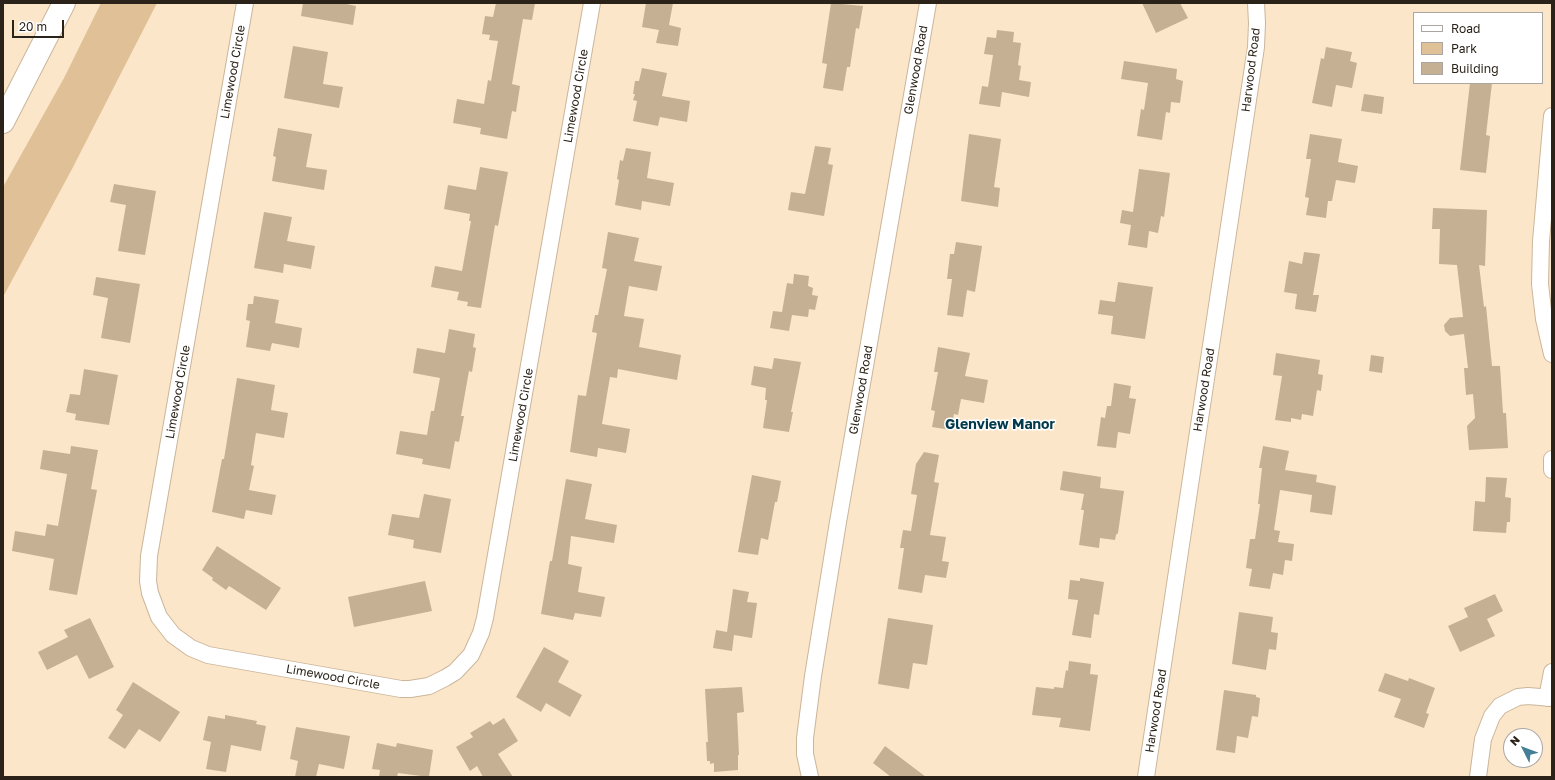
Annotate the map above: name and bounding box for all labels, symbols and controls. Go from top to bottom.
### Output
scale bar [14,12,66,38]
legend [1413,12,1543,84]
text: 20 m [19,19,47,34]
text: Road [1451,21,1480,36]
street label: Limewood Circle [218,24,248,120]
street label: Glenwood Road [901,24,931,116]
street label: Harwood Road [1239,27,1263,113]
text: Park [1451,41,1477,56]
street label: Limewood Circle [561,48,591,144]
text: Building [1451,61,1499,76]
street label: Limewood Circle [163,344,193,440]
street label: Glenwood Road [846,344,876,436]
street label: Harwood Road [1190,347,1218,433]
street label: Limewood Circle [506,367,536,463]
district label: Glenview Manor [945,417,1055,433]
street label: Limewood Circle [285,662,381,692]
street label: Harwood Road [1142,668,1170,754]
north arrow [1503,728,1543,768]
text: N [1507,733,1522,748]

